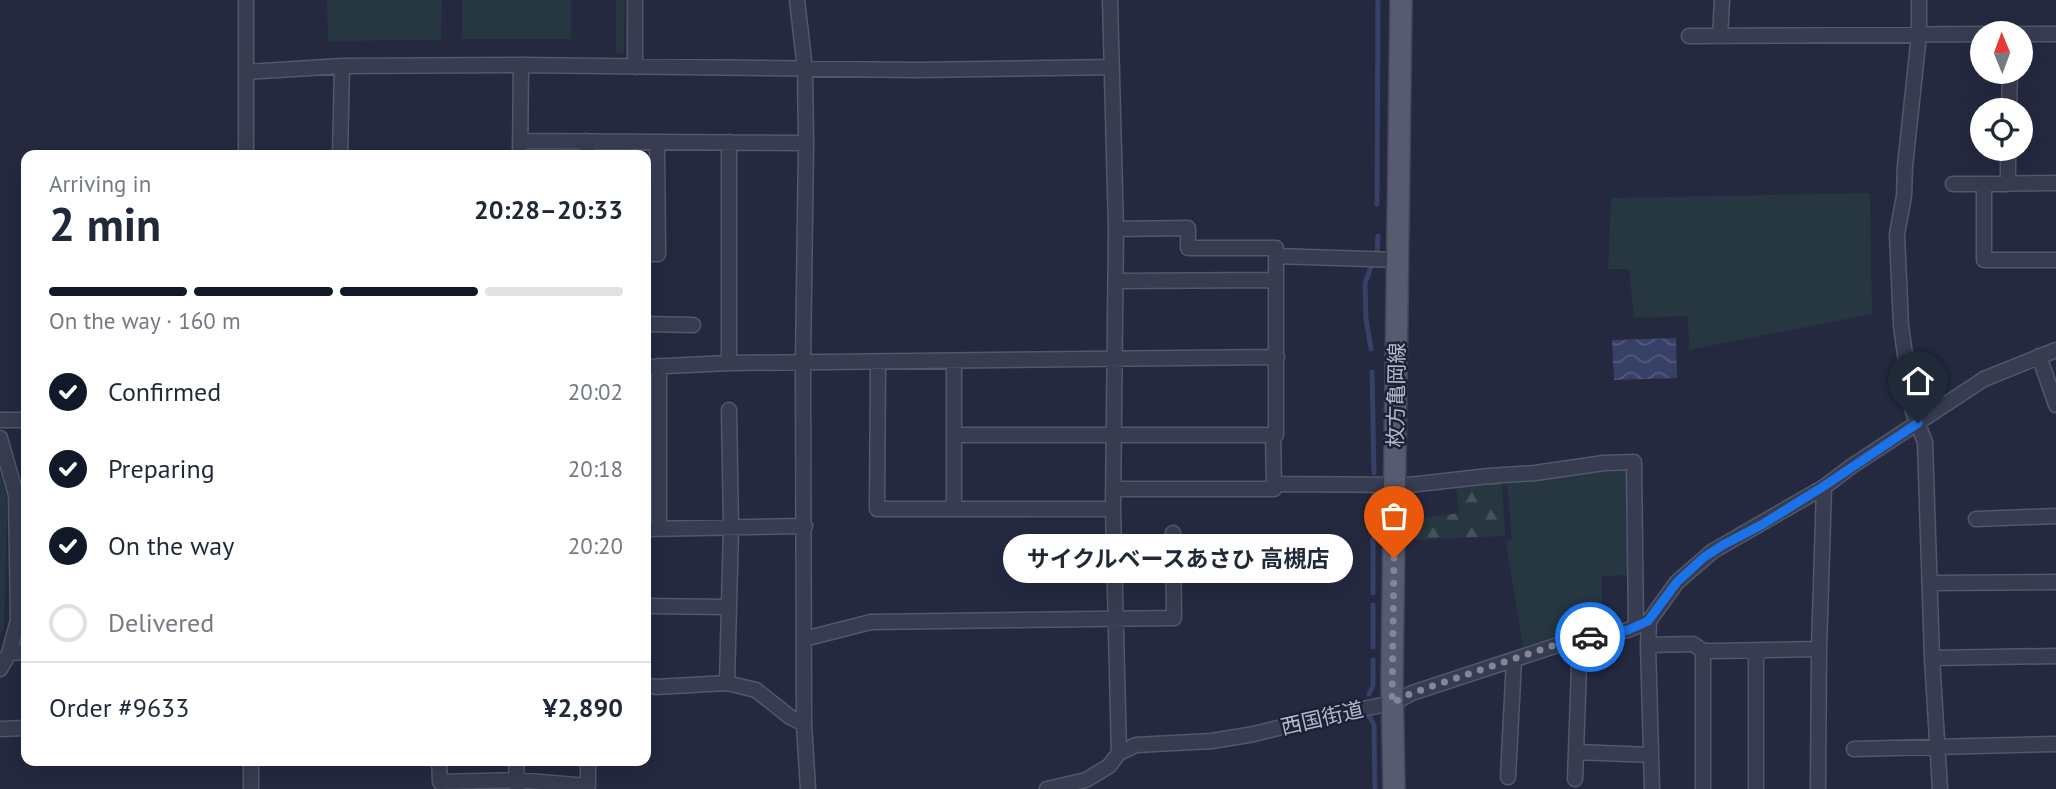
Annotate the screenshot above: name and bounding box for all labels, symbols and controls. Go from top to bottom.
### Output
north arrow [1970,21,2034,84]
map controls [1970,21,2033,161]
button: locate [1970,98,2033,161]
text: Arriving in [49,169,151,198]
text: 20:28–20:33 [474,193,623,226]
text: 2 min [49,194,161,254]
text: On the way · 160 m [49,306,241,335]
street label: 枚方亀岡線 [1382,342,1410,448]
pin [1888,351,1948,423]
icon: home [1899,362,1937,400]
icon: check [49,373,87,411]
text: Confirmed [108,375,221,408]
text: 20:02 [568,377,623,406]
icon: check [49,450,87,488]
text: Preparing [108,452,215,485]
text: 20:18 [568,454,623,483]
pin [1364,486,1424,558]
icon: bag [1375,497,1413,535]
icon: check [49,527,87,565]
text: On the way [108,529,234,562]
text: 20:20 [568,531,623,560]
callout: サイクルベースあさひ 高槻店 [1002,534,1352,582]
text: サイクルベースあさひ 高槻店 [1027,544,1329,573]
courier [1555,602,1625,672]
text: Delivered [108,606,214,639]
icon: car [1571,618,1609,656]
text: Order #9633 [49,691,189,724]
text: ¥2,890 [543,691,623,724]
street label: 西国街道 [1278,695,1366,741]

